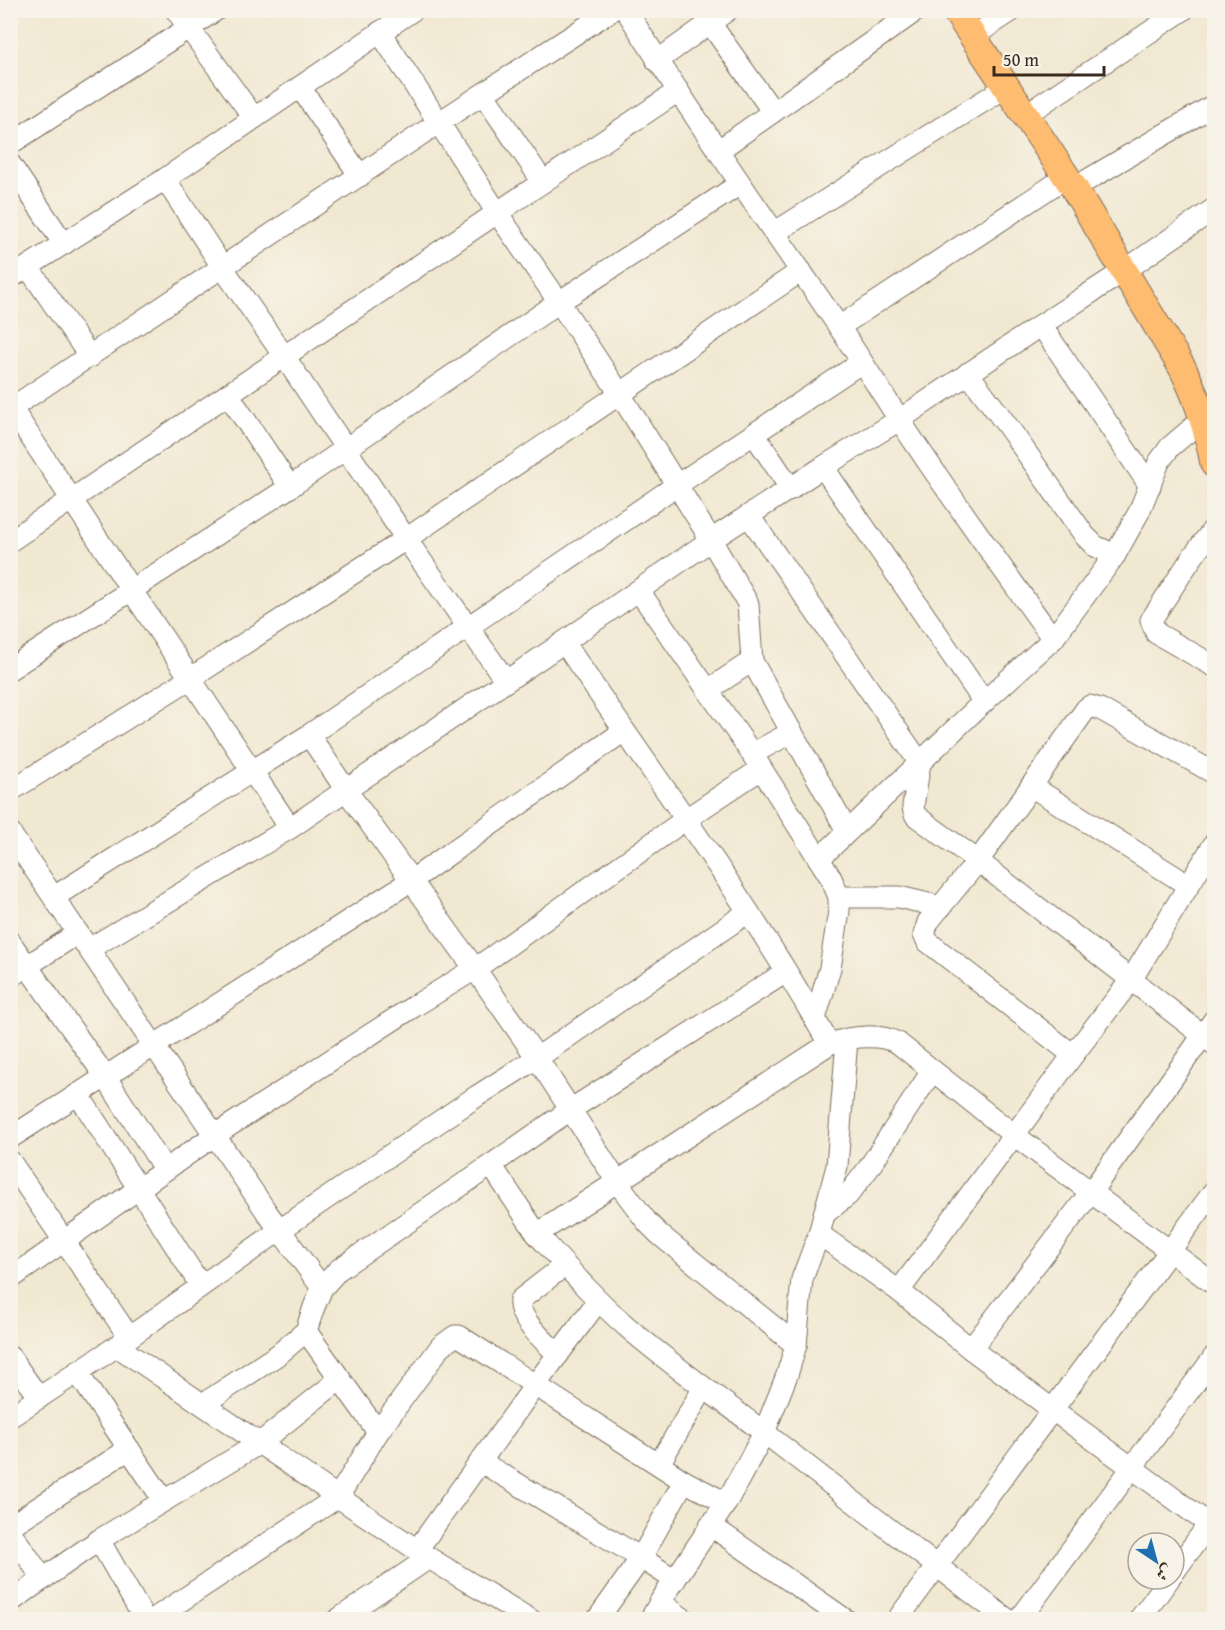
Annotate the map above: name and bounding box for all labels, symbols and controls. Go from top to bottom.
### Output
scale bar [994,39,1104,77]
text: 50 m [1003,46,1039,73]
north arrow [1126,1531,1186,1591]
text: ش [1151,1559,1178,1588]

